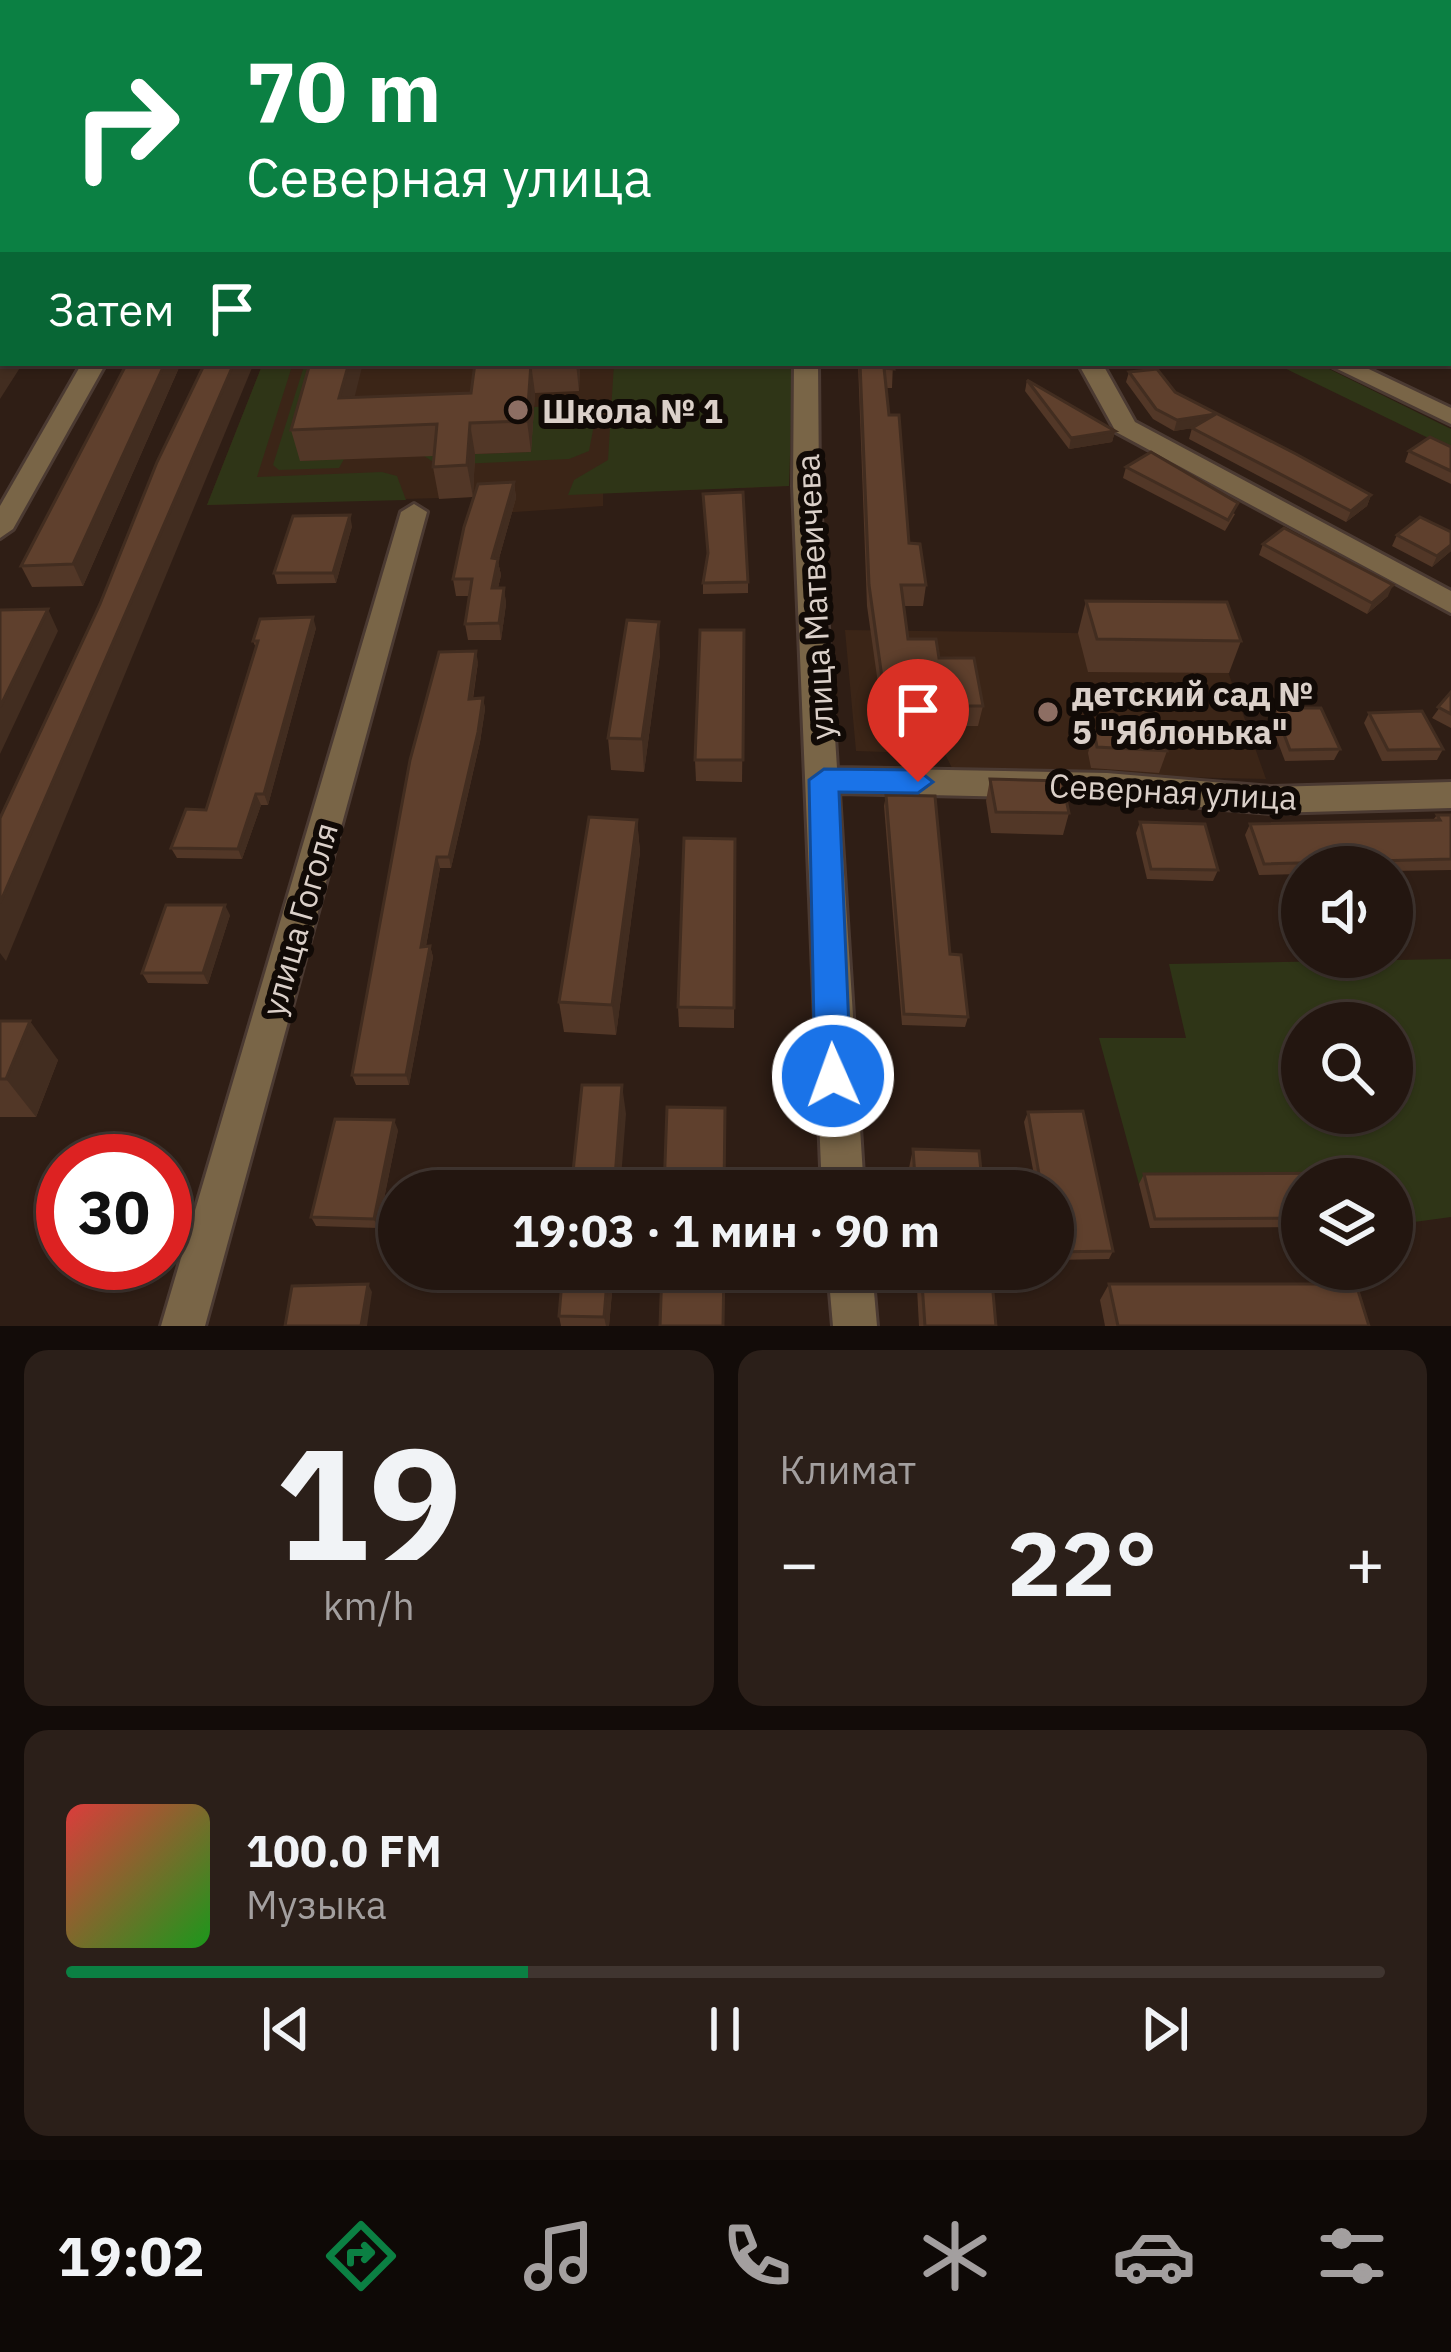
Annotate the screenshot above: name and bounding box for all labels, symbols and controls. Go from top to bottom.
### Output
text: 70 m [246,36,442,145]
icon: right [48,48,204,204]
text: Северная улица [246,142,652,212]
icon: arrive [199,276,265,342]
text: Затем [48,280,175,338]
place label: Школа № 1 [542,389,723,432]
marker: Школа № 1 [505,397,531,423]
street label: улица Матвеичева [785,453,843,741]
pin [867,659,969,782]
place label: детский сад № 5 "Яблонька" [1072,672,1313,753]
icon: arrive [885,677,951,743]
marker: детский сад № 5 "Яблонька" [1035,699,1061,725]
street label: Северная улица [1048,763,1298,819]
street label: улица Гоголя [251,817,347,1021]
map controls [1281,846,1413,1290]
button: sound [1281,846,1413,978]
button: search [1281,1002,1413,1134]
position arrow [770,1013,896,1139]
speed limit sign: 30 [36,1134,192,1290]
button: layers [1281,1158,1413,1290]
text: 19:03 · 1 мин · 90 m [512,1201,940,1259]
text: 19 [275,1400,462,1603]
text: Климат [780,1444,916,1495]
text: 22° [1007,1504,1157,1621]
text: − [780,1519,819,1605]
text: + [1345,1519,1385,1605]
text: km/h [323,1580,415,1631]
text: 100.0 FM [246,1821,442,1879]
text: Музыка [246,1879,387,1930]
icon: previous [253,1996,319,2062]
icon: pause [692,1996,758,2062]
icon: next [1132,1996,1198,2062]
icon: directions [319,2214,403,2298]
icon: music [517,2214,601,2298]
icon: phone [715,2214,799,2298]
icon: climate [913,2214,997,2298]
icon: car [1112,2214,1196,2298]
icon: filters [1310,2214,1394,2298]
text: 19:02 [57,2221,205,2291]

